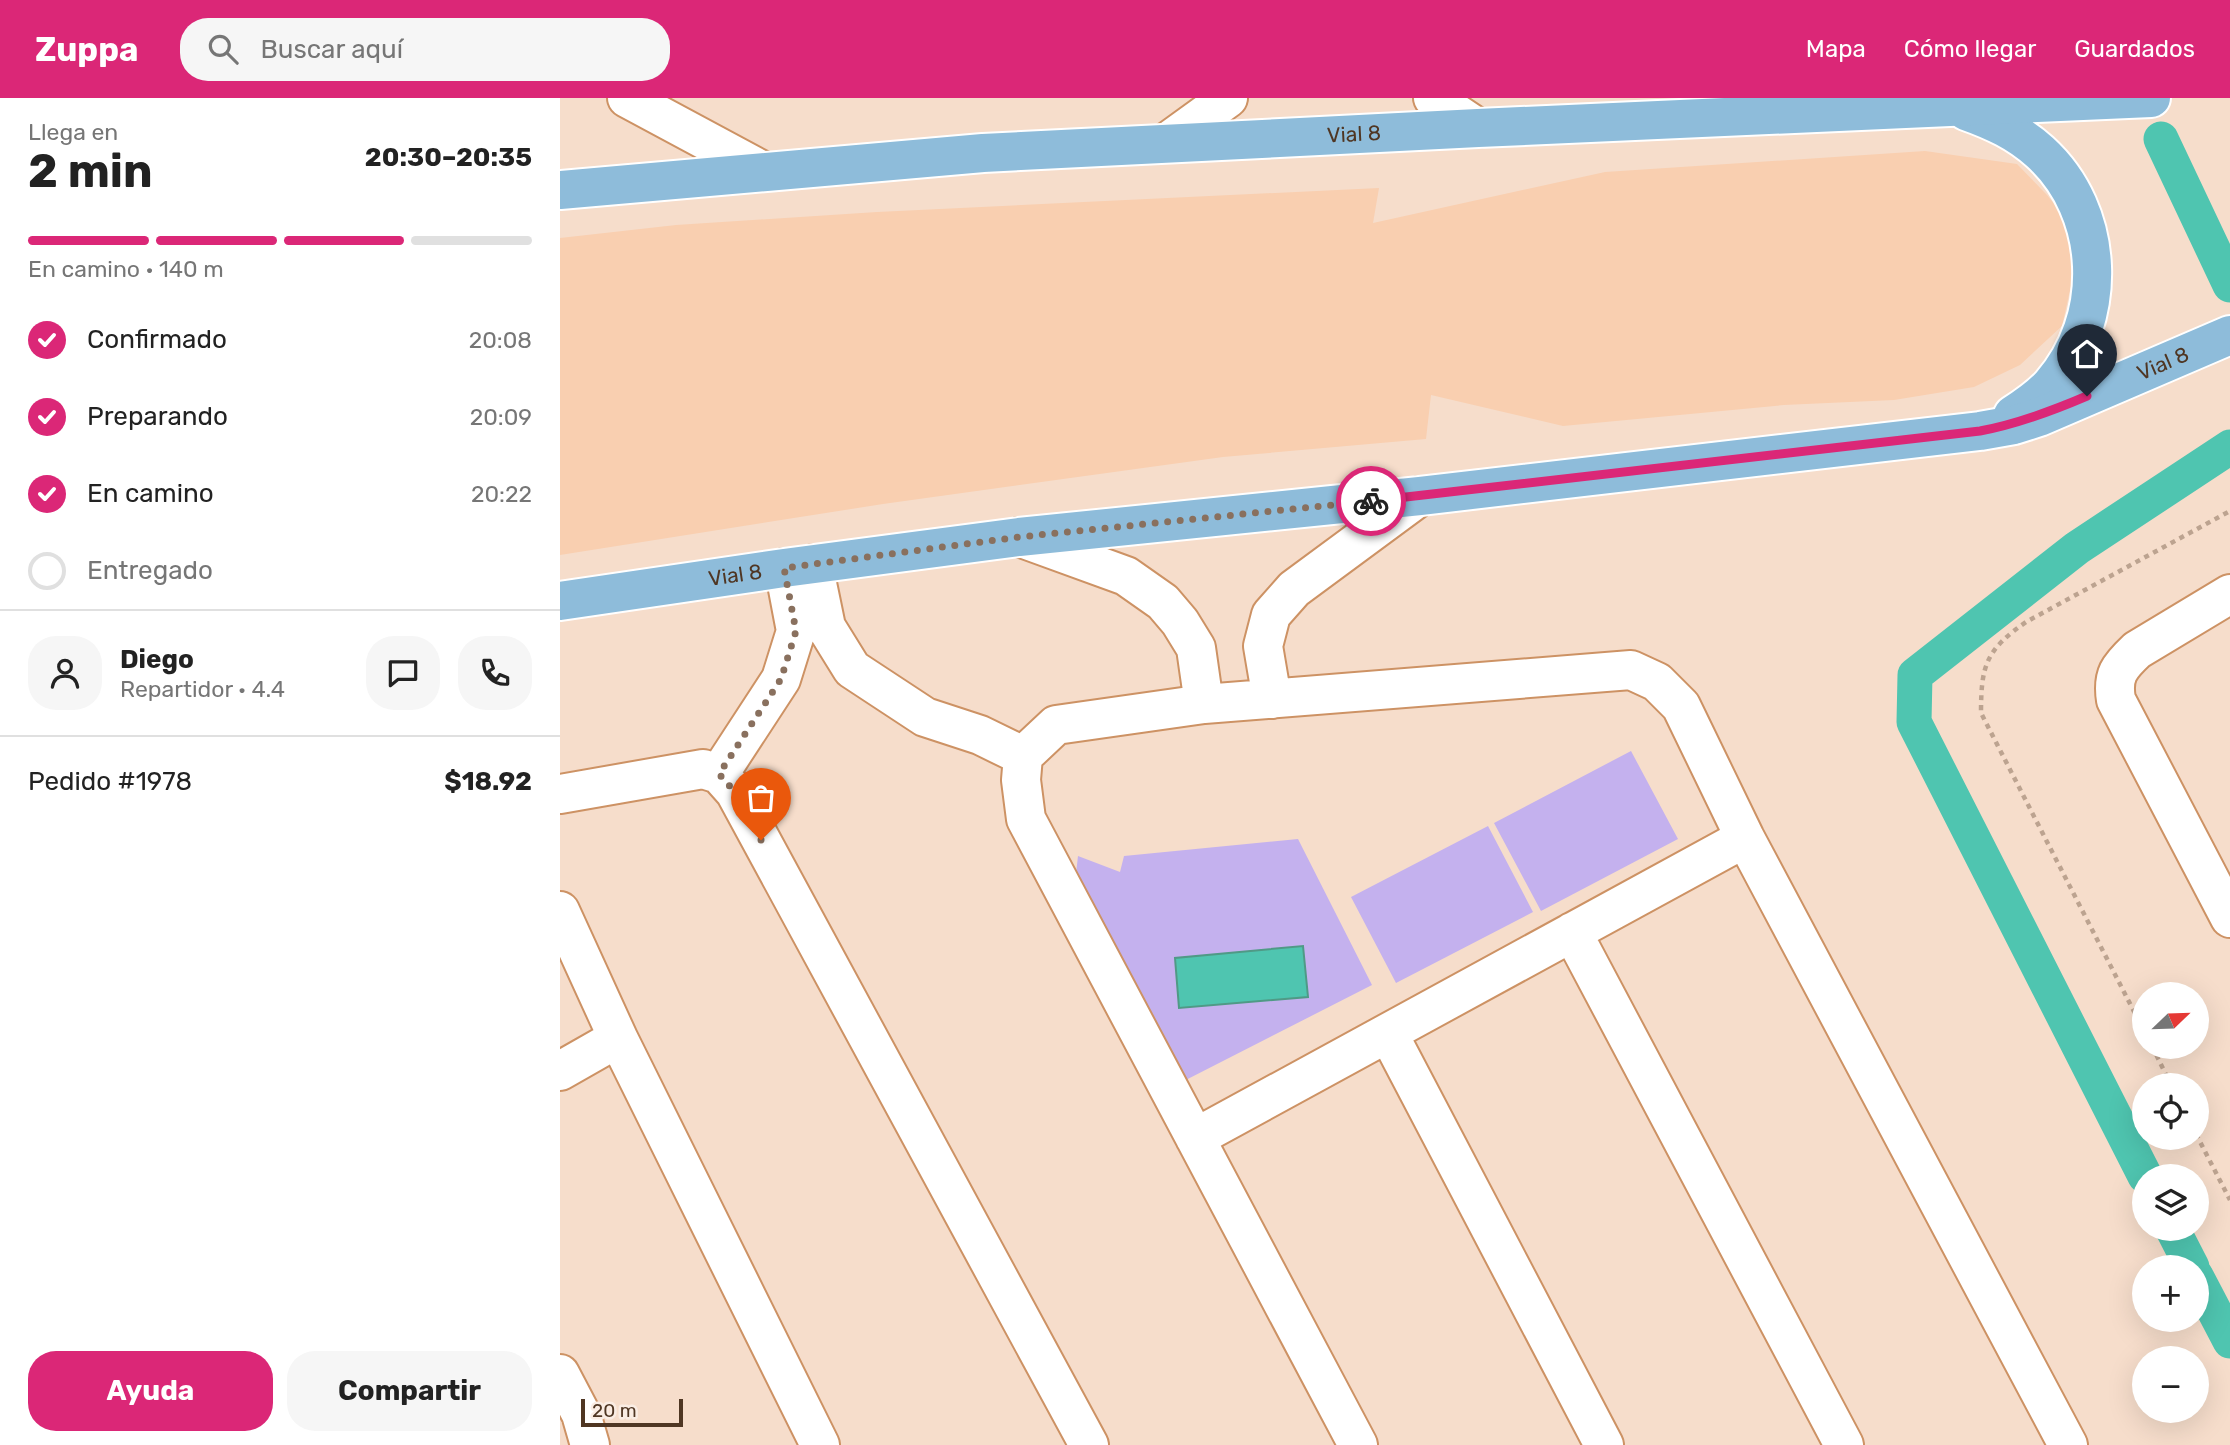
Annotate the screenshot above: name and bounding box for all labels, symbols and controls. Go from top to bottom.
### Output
search box [180,18,670,81]
text: Zuppa [35,30,138,69]
icon: search [204,30,242,68]
text: Buscar aquí [260,34,403,65]
text: Mapa [1806,35,1866,63]
text: Cómo llegar [1904,35,2036,63]
text: Guardados [2074,35,2195,63]
text: Llega en [28,118,118,146]
street label: Vial 8 [1326,120,1381,148]
text: 20:30–20:35 [365,142,532,173]
text: 2 min [28,144,153,199]
text: En camino · 140 m [28,255,224,283]
icon: check [28,321,66,359]
text: Confirmado [87,324,227,355]
pin [2057,324,2117,396]
text: 20:08 [469,326,532,354]
icon: home [2068,335,2106,373]
street label: Vial 8 [2133,341,2193,385]
icon: check [28,398,66,436]
text: Preparando [87,401,228,432]
text: 20:09 [470,403,532,431]
courier [1336,466,1406,536]
icon: check [28,475,66,513]
text: En camino [87,478,214,509]
text: 20:22 [471,480,532,508]
icon: bike [1352,482,1390,520]
text: Entregado [87,555,213,586]
street label: Vial 8 [706,558,764,591]
button: person [28,636,102,710]
button: chat [366,636,440,710]
button: phone [458,636,532,710]
text: Diego [120,644,194,675]
text: Repartidor · 4.4 [120,675,285,703]
text: Pedido #1978 [28,766,192,797]
text: $18.92 [444,766,532,797]
pin [731,768,791,840]
icon: bag [742,779,780,817]
north arrow [2132,982,2208,1059]
map controls [2132,982,2209,1423]
button: locate [2132,1073,2209,1150]
button: layers [2132,1164,2209,1241]
button: + [2132,1255,2209,1332]
button: − [2132,1346,2209,1423]
button: Ayuda [28,1351,273,1431]
button: Compartir [287,1351,532,1431]
scale bar [581,1396,682,1428]
text: 20 m [592,1399,637,1422]

